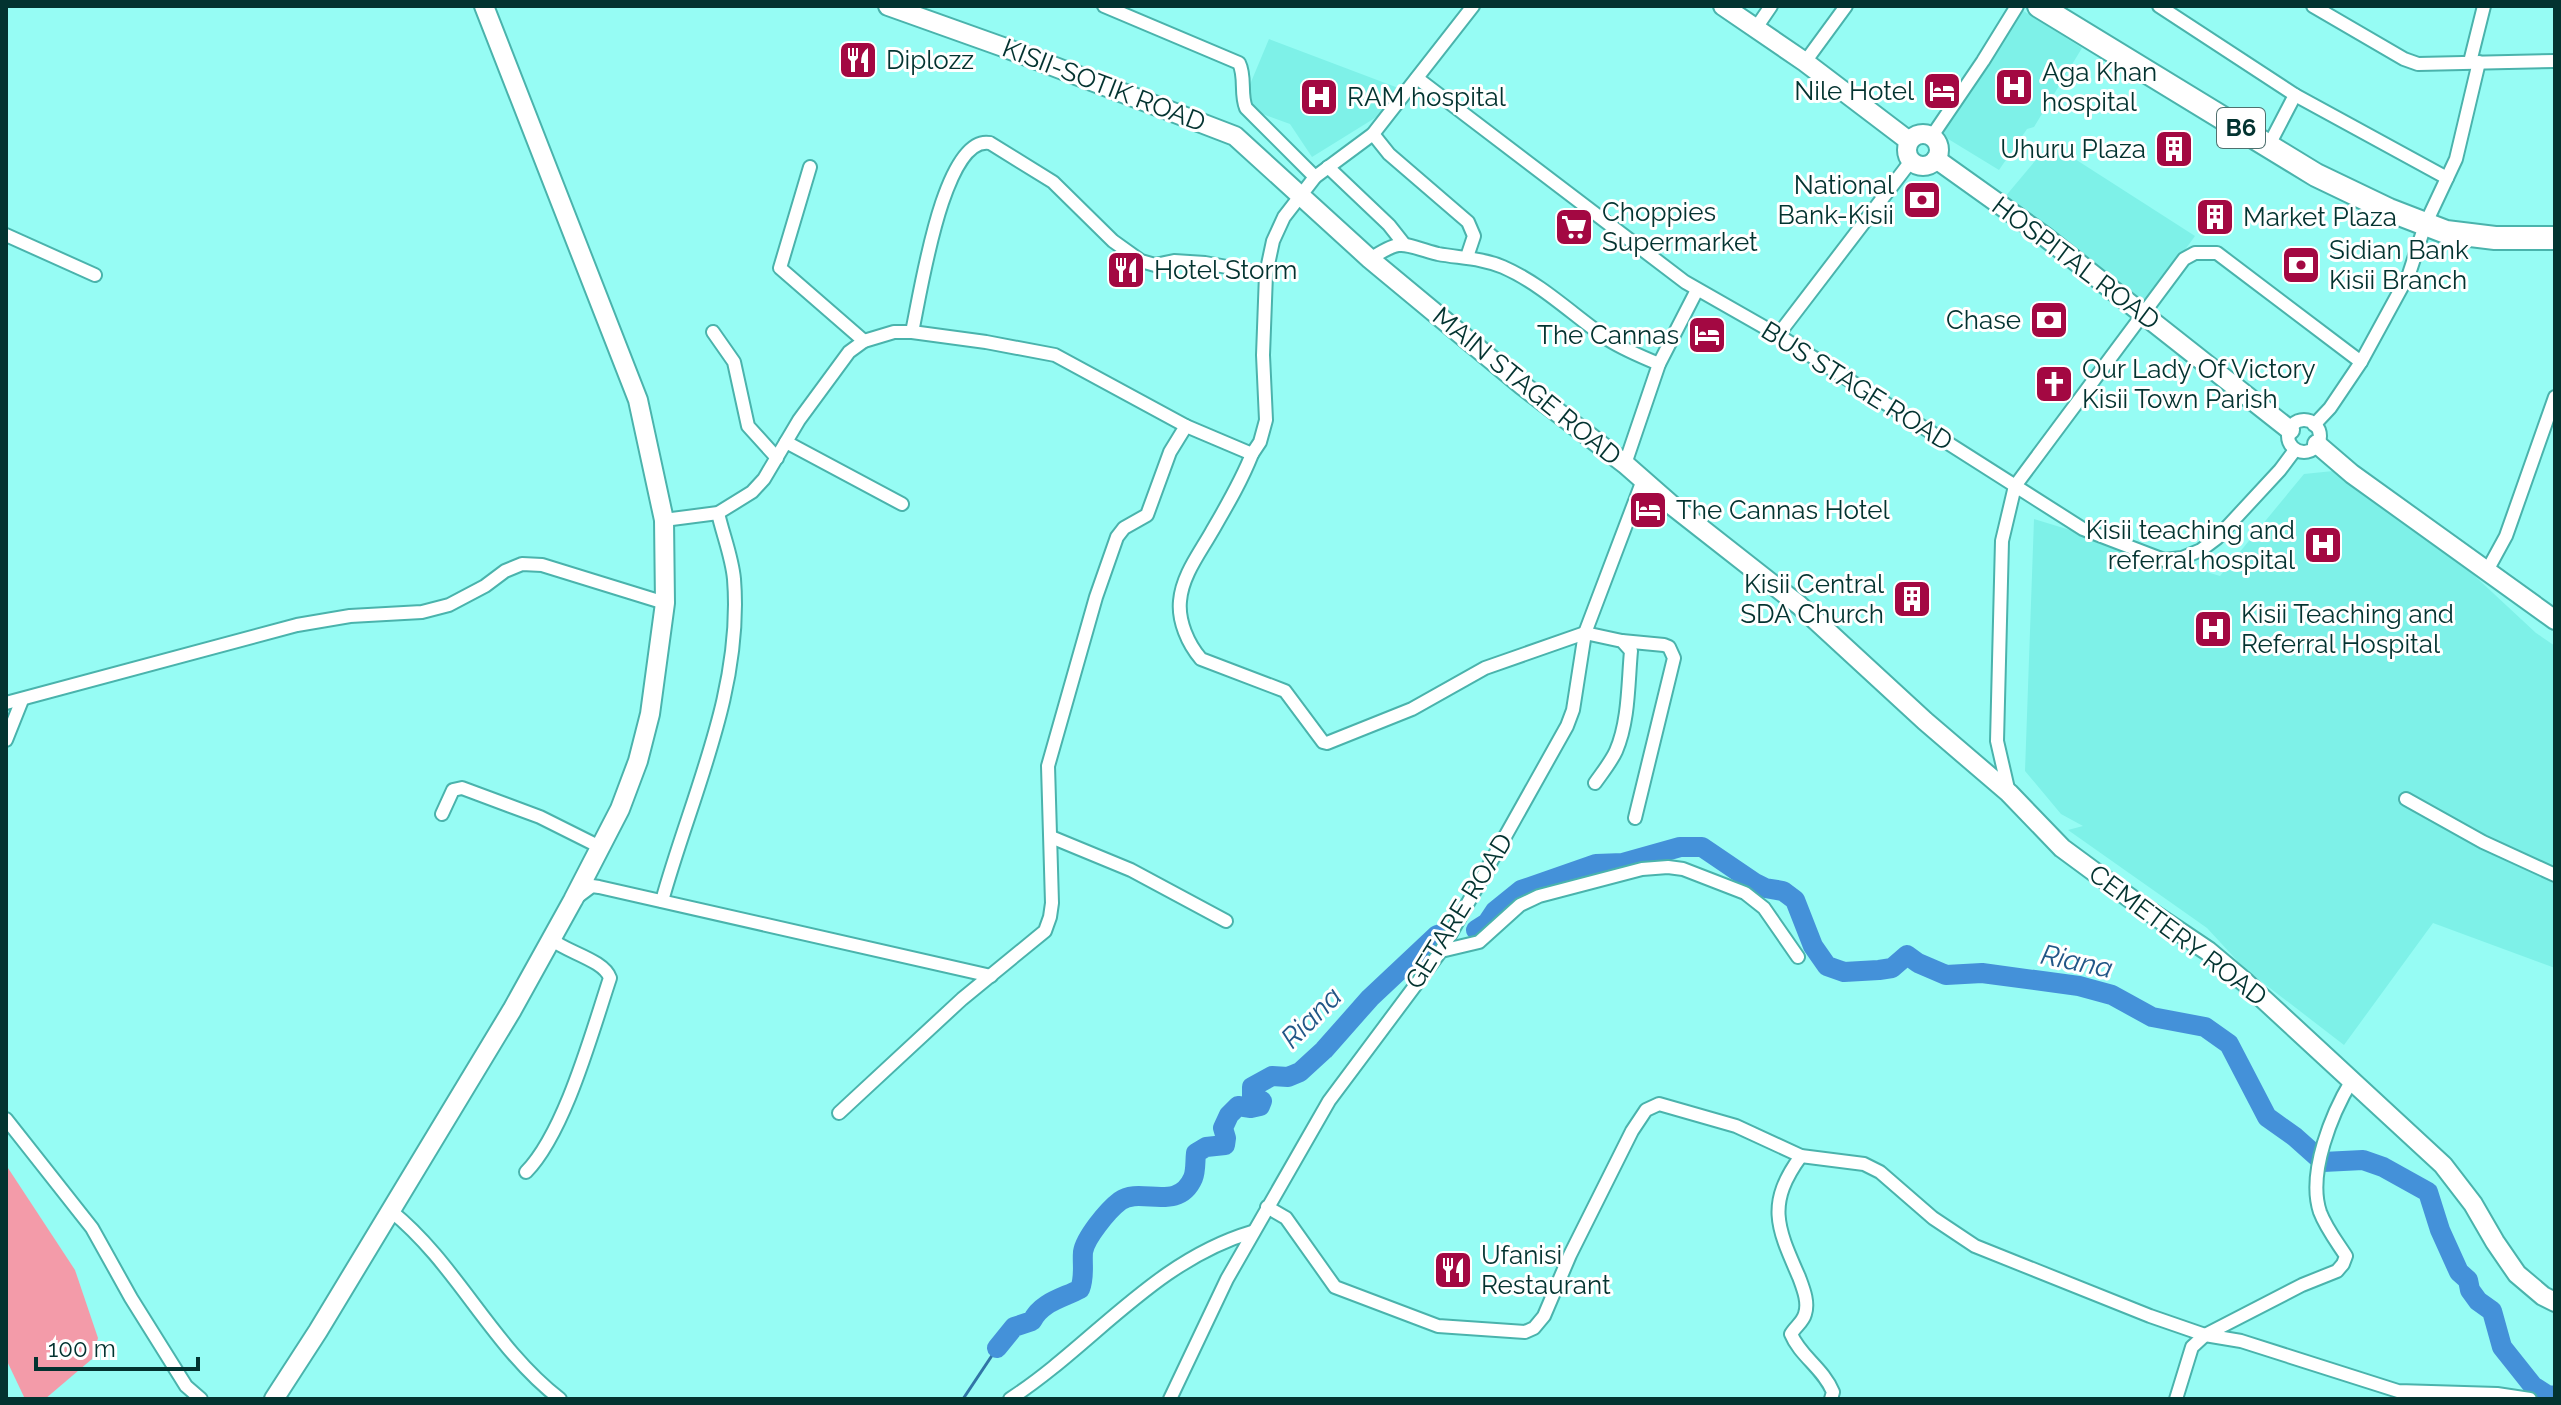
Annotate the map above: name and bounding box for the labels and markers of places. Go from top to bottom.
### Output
restaurant icon: Diplozz [837,39,879,81]
place label: Diplozz [886,45,974,75]
place label: Aga Khan hospital [2042,57,2157,117]
hospital icon: Aga Khan hospital [1993,66,2035,108]
hotel icon: Nile Hotel [1921,70,1963,112]
hospital icon: RAM hospital [1298,76,1340,118]
place label: Nile Hotel [1794,76,1915,106]
place label: RAM hospital [1347,82,1507,112]
building icon: Uhuru Plaza [2153,128,2195,170]
place label: Uhuru Plaza [2000,134,2146,164]
place label: National Bank-Kisii [1777,170,1895,230]
bank icon: National Bank-Kisii [1901,179,1943,221]
building icon: Market Plaza [2194,196,2236,238]
place label: Choppies Supermarket [1602,197,1758,257]
place label: Market Plaza [2243,202,2397,232]
supermarket icon: Choppies Supermarket [1553,206,1595,248]
place label: Sidian Bank Kisii Branch [2329,235,2469,295]
bank icon: Sidian Bank Kisii Branch [2280,244,2322,286]
restaurant icon: Hotel Storm [1105,249,1147,291]
place label: Hotel Storm [1154,255,1297,285]
bank icon: Chase [2028,299,2070,341]
place label: Chase [1946,305,2021,335]
hotel icon: The Cannas [1686,314,1728,356]
place label: The Cannas [1537,320,1679,350]
place label: Our Lady Of Victory Kisii Town Parish [2082,354,2316,414]
church icon: Our Lady Of Victory Kisii Town Parish [2033,363,2075,405]
hotel icon: The Cannas Hotel [1627,489,1669,531]
place label: The Cannas Hotel [1676,495,1891,525]
place label: Kisii teaching and referral hospital [2086,515,2296,575]
hospital icon: Kisii teaching and referral hospital [2302,524,2344,566]
place label: Kisii Central SDA Church [1740,569,1885,629]
building icon: Kisii Central SDA Church [1891,578,1933,620]
place label: Kisii Teaching and Referral Hospital [2241,599,2454,659]
hospital icon: Kisii Teaching and Referral Hospital [2192,608,2234,650]
place label: Ufanisi Restaurant [1481,1240,1611,1300]
restaurant icon: Ufanisi Restaurant [1432,1249,1474,1291]

